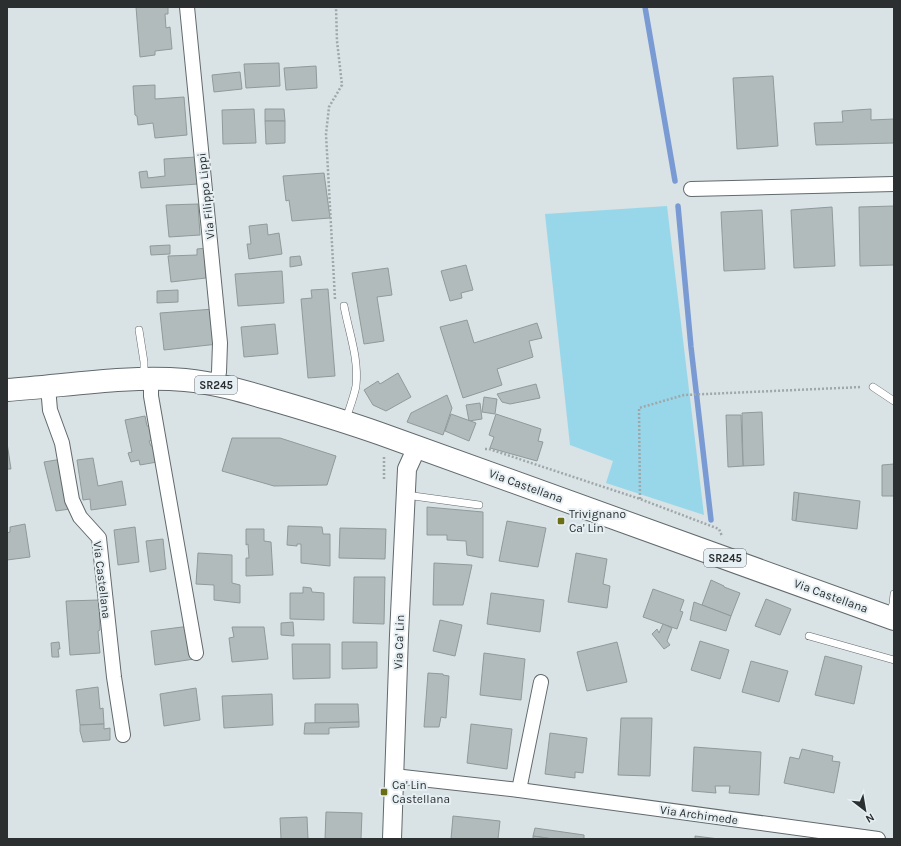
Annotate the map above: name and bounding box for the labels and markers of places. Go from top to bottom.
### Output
place label: Trivignano Ca' Lin [569,507,626,535]
marker: Trivignano Ca' Lin [556,516,566,526]
place label: Ca' Lin Castellana [392,778,450,806]
marker: Ca' Lin Castellana [379,787,389,797]

